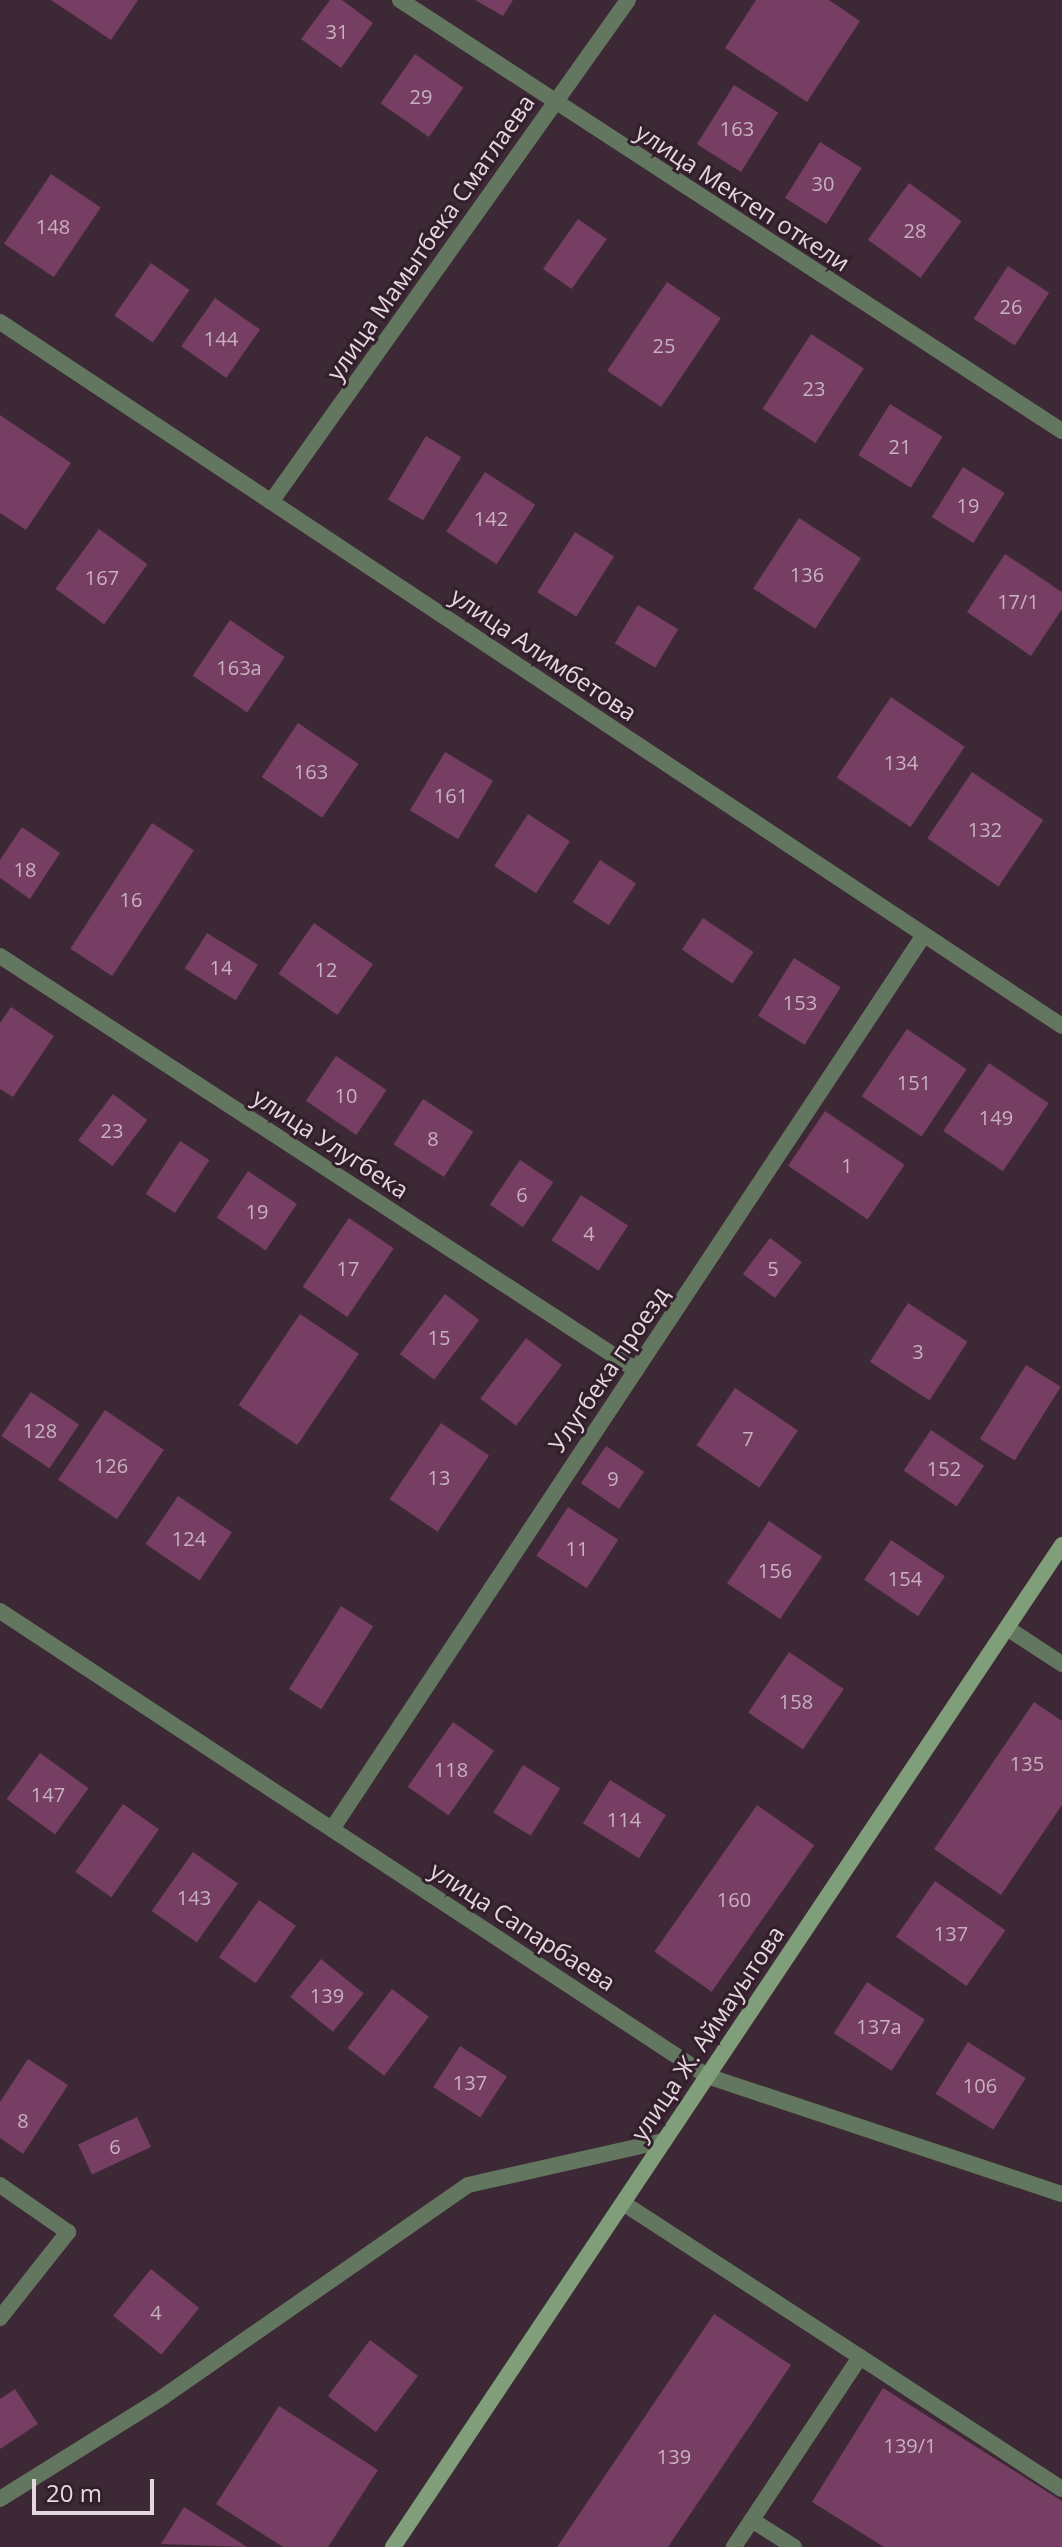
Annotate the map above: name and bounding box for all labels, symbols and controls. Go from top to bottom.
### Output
house number: 31 [326,19,348,43]
house number: 29 [410,84,432,108]
street label: улица Мамытбека Сматлаева [320,88,540,386]
house number: 163 [720,116,754,140]
street label: улица Мектеп откели [631,117,855,277]
house number: 30 [812,171,834,195]
house number: 148 [36,214,70,238]
house number: 28 [904,218,926,242]
house number: 26 [1000,294,1022,318]
house number: 144 [204,326,238,350]
house number: 25 [653,333,675,357]
house number: 23 [803,376,825,400]
house number: 21 [889,434,911,458]
house number: 19 [957,493,979,517]
house number: 142 [474,506,508,530]
house number: 136 [790,562,824,586]
house number: 167 [85,565,119,589]
street label: улица Алимбетова [446,581,642,727]
house number: 17/1 [997,589,1039,613]
house number: 163а [216,655,262,679]
house number: 134 [884,750,918,774]
house number: 163 [294,759,328,783]
house number: 161 [434,783,468,807]
house number: 132 [968,817,1002,841]
house number: 18 [14,857,36,881]
house number: 16 [120,887,142,911]
house number: 14 [210,955,232,979]
house number: 12 [315,957,337,981]
house number: 153 [783,990,817,1014]
house number: 151 [897,1070,931,1094]
street label: улица Улугбека [248,1082,414,1204]
house number: 10 [335,1083,357,1107]
house number: 149 [979,1105,1013,1129]
house number: 23 [101,1118,123,1142]
house number: 8 [427,1126,439,1150]
house number: 1 [841,1153,853,1177]
house number: 6 [516,1182,528,1206]
house number: 19 [246,1199,268,1223]
house number: 4 [583,1221,595,1245]
house number: 17 [337,1256,359,1280]
house number: 5 [767,1256,779,1280]
street label: Улугбека проезд [542,1281,674,1457]
house number: 15 [428,1325,450,1349]
house number: 3 [912,1339,924,1363]
house number: 128 [23,1418,57,1442]
house number: 7 [742,1426,754,1450]
house number: 126 [94,1453,128,1477]
house number: 152 [927,1456,961,1480]
house number: 13 [428,1465,450,1489]
house number: 9 [607,1466,619,1490]
house number: 124 [172,1526,206,1550]
house number: 11 [566,1536,588,1560]
house number: 156 [758,1558,792,1582]
house number: 154 [888,1566,922,1590]
house number: 158 [779,1689,813,1713]
house number: 135 [1010,1751,1044,1775]
house number: 118 [434,1757,468,1781]
house number: 147 [31,1782,65,1806]
house number: 114 [607,1807,641,1831]
street label: улица Сапарбаева [425,1855,621,1997]
house number: 143 [177,1885,211,1909]
house number: 160 [717,1887,751,1911]
street label: улица Ж. Аймауытова [624,1920,790,2146]
house number: 137 [934,1921,968,1945]
house number: 139 [310,1983,344,2007]
house number: 137а [856,2014,902,2038]
house number: 137 [453,2070,487,2094]
house number: 106 [963,2073,997,2097]
house number: 8 [17,2108,29,2132]
house number: 6 [109,2134,121,2158]
house number: 4 [150,2300,162,2324]
house number: 139/1 [883,2433,937,2457]
house number: 139 [657,2444,691,2468]
scale bar [36,2463,158,2513]
text: 20 m [46,2476,102,2509]

